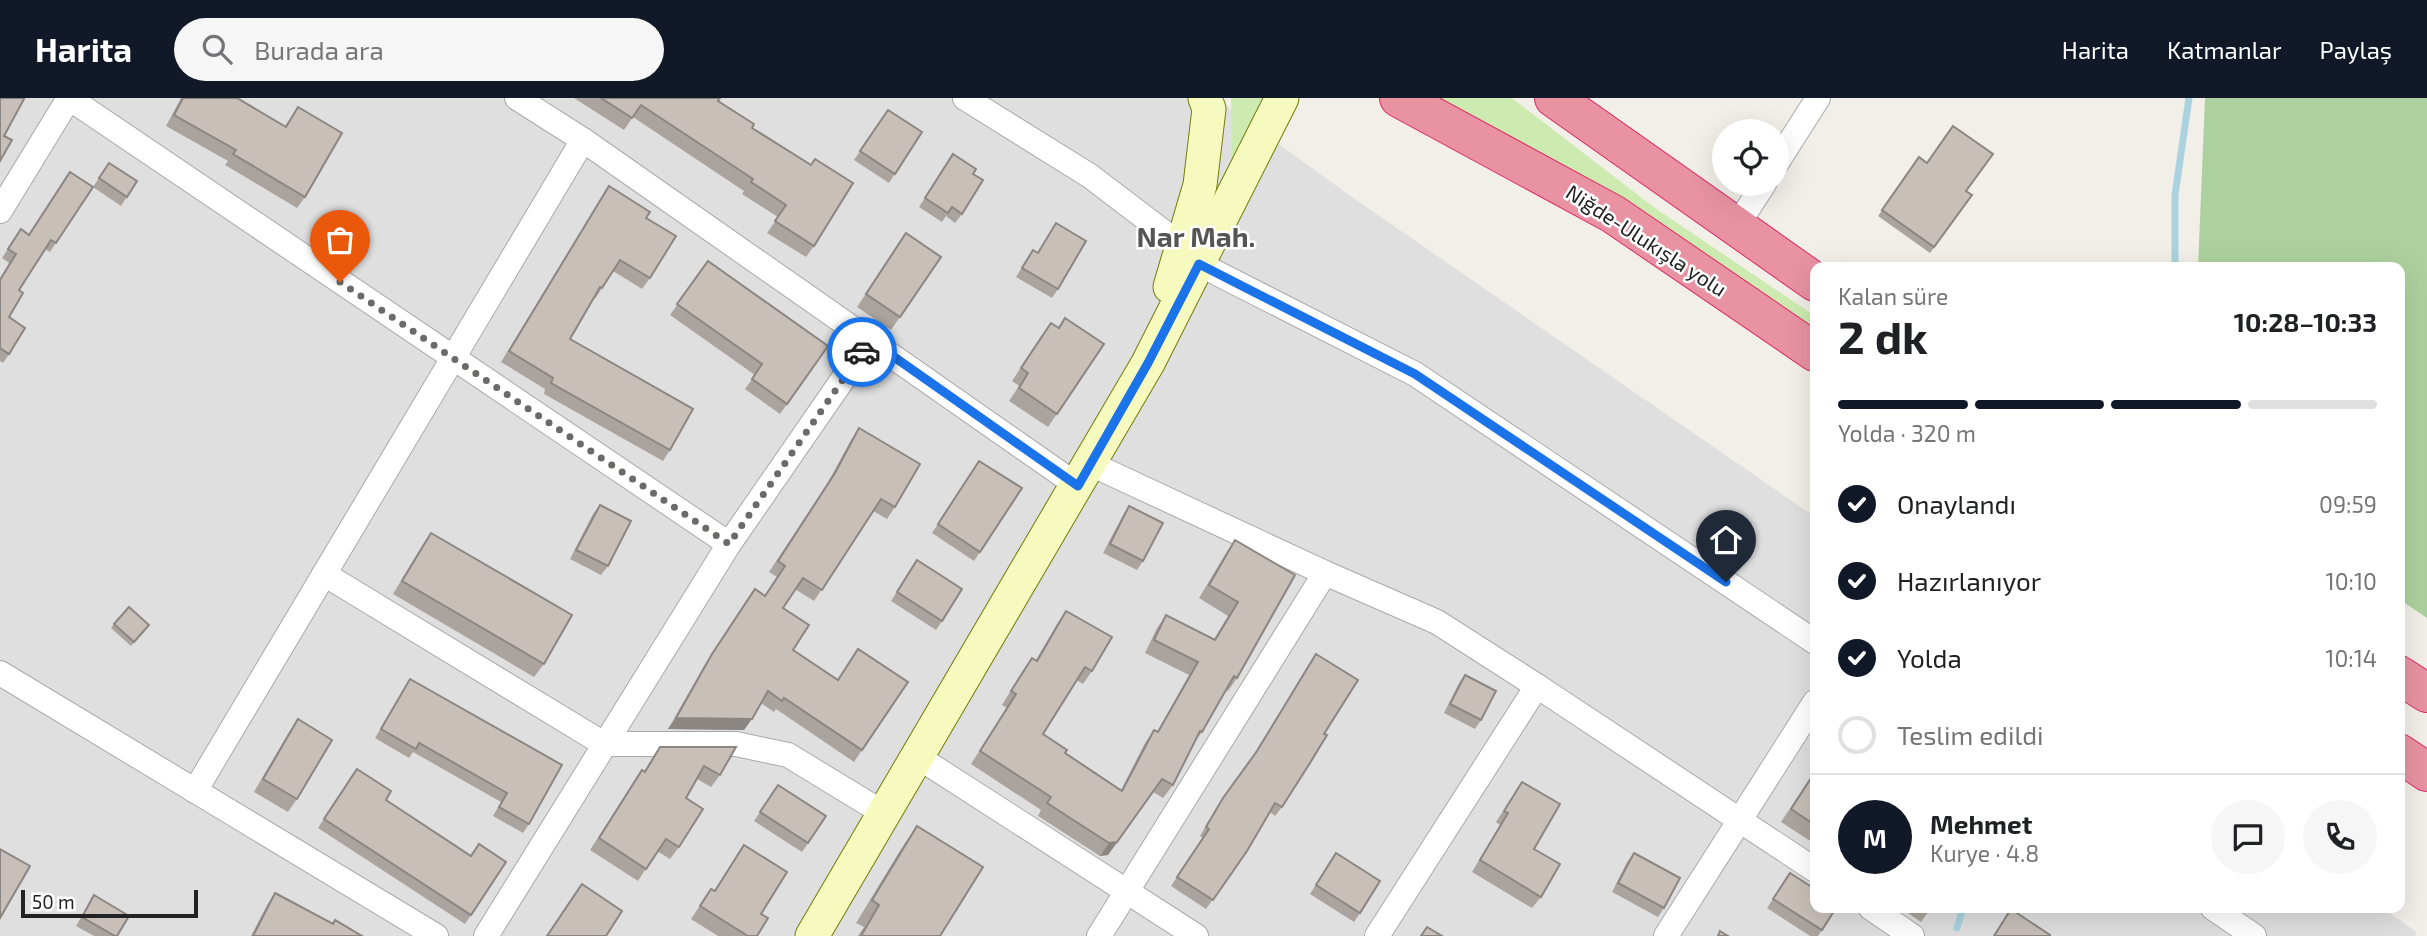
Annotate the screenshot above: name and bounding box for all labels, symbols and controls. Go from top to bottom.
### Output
search box [174,18,664,81]
text: Harita [35,29,132,69]
icon: search [198,30,236,68]
text: Burada ara [254,34,384,65]
text: Harita [2062,35,2129,64]
text: Katmanlar [2167,35,2282,64]
text: Paylaş [2320,35,2392,64]
map controls [1712,119,1789,196]
button: locate [1712,119,1789,196]
street label: Niğde-Ulukışla yolu [1561,179,1732,303]
pin [310,210,370,282]
district label: Nar Mah. [1137,219,1255,253]
icon: bag [321,221,359,259]
text: Kalan süre [1838,282,1948,310]
text: 10:28–10:33 [2234,306,2377,337]
text: 2 dk [1838,308,1928,363]
courier [827,317,897,387]
icon: car [843,333,881,371]
text: Yolda · 320 m [1838,419,1976,447]
icon: check [1838,485,1876,523]
text: Onaylandı [1897,488,2016,519]
text: 09:59 [2319,490,2377,518]
pin [1696,510,1756,582]
icon: home [1707,521,1745,559]
icon: check [1838,562,1876,600]
text: Hazırlanıyor [1897,565,2041,596]
text: 10:10 [2326,567,2377,595]
icon: check [1838,639,1876,677]
text: Yolda [1897,642,1962,673]
text: 10:14 [2325,644,2377,672]
text: Teslim edildi [1897,719,2044,750]
button: chat [2211,800,2285,874]
button: phone [2303,800,2377,874]
text: Mehmet [1930,808,2032,839]
text: M [1863,822,1887,853]
text: Kurye · 4.8 [1930,839,2039,867]
scale bar [21,887,198,919]
text: 50 m [32,890,75,913]

